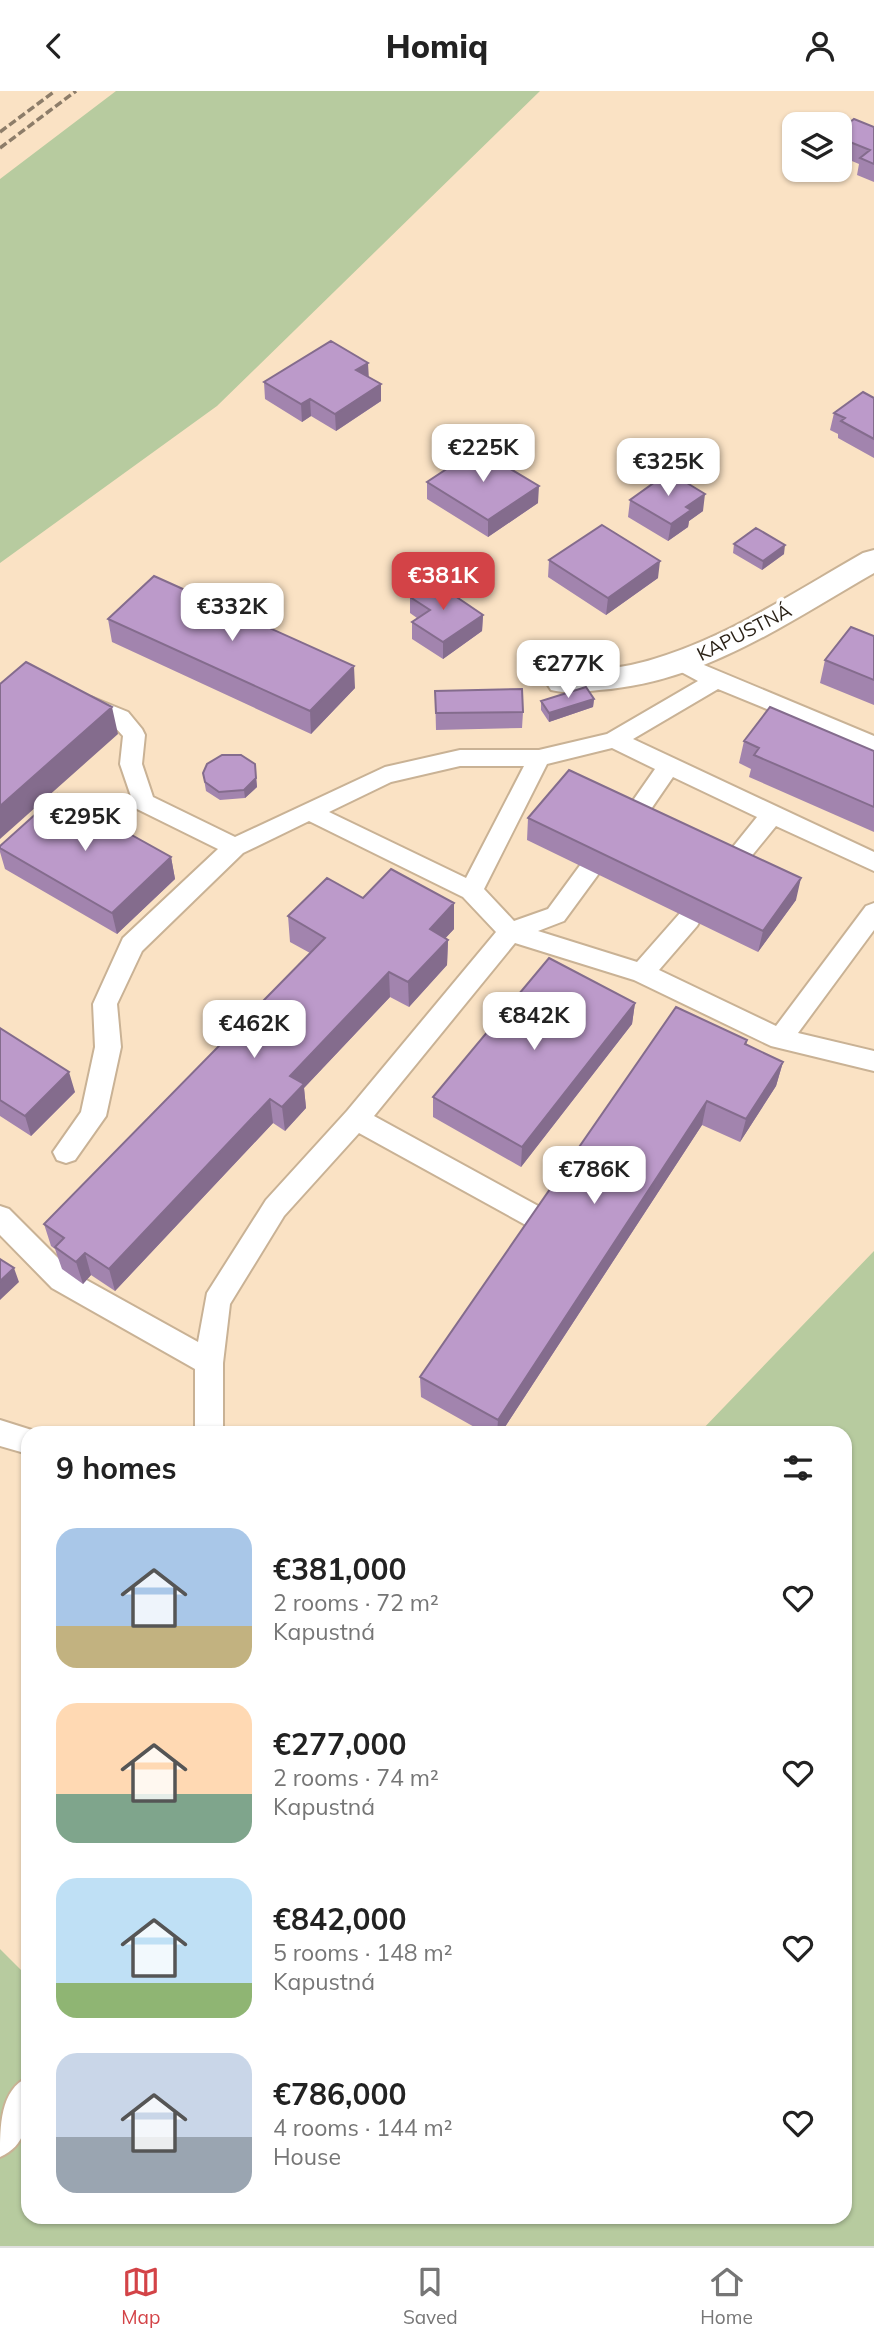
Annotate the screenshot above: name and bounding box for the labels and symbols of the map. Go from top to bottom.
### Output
pin: €225K [434,425,532,484]
pin: €325K [619,439,717,498]
pin: €381K [394,553,492,612]
pin: €332K [183,583,281,643]
street label: KAPUSTNÁ [693,598,795,666]
pin: €277K [519,641,617,700]
pin: €295K [36,793,134,853]
pin: €842K [485,993,583,1052]
pin: €462K [205,1000,303,1060]
pin: €786K [545,1147,643,1206]

